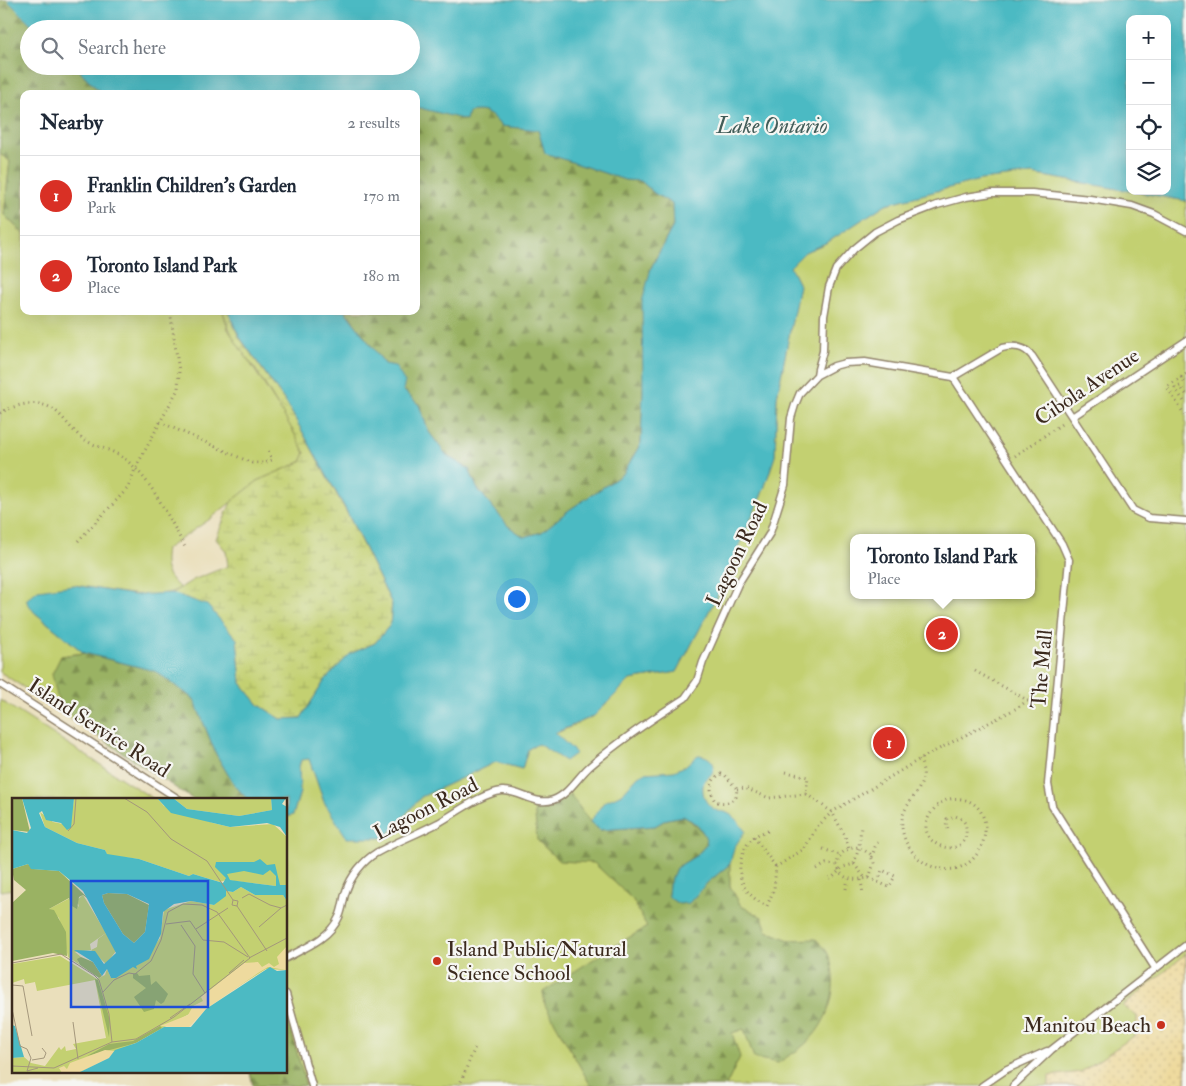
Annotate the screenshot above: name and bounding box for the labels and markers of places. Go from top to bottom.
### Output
pin: 2 [926,615,958,653]
pin: 1 [873,724,905,762]
place label: Island Public/Natural Science School [447,936,627,987]
marker: Island Public/Natural Science School [431,955,443,967]
place label: Manitou Beach [1023,1012,1151,1039]
marker: Manitou Beach [1155,1019,1167,1031]

